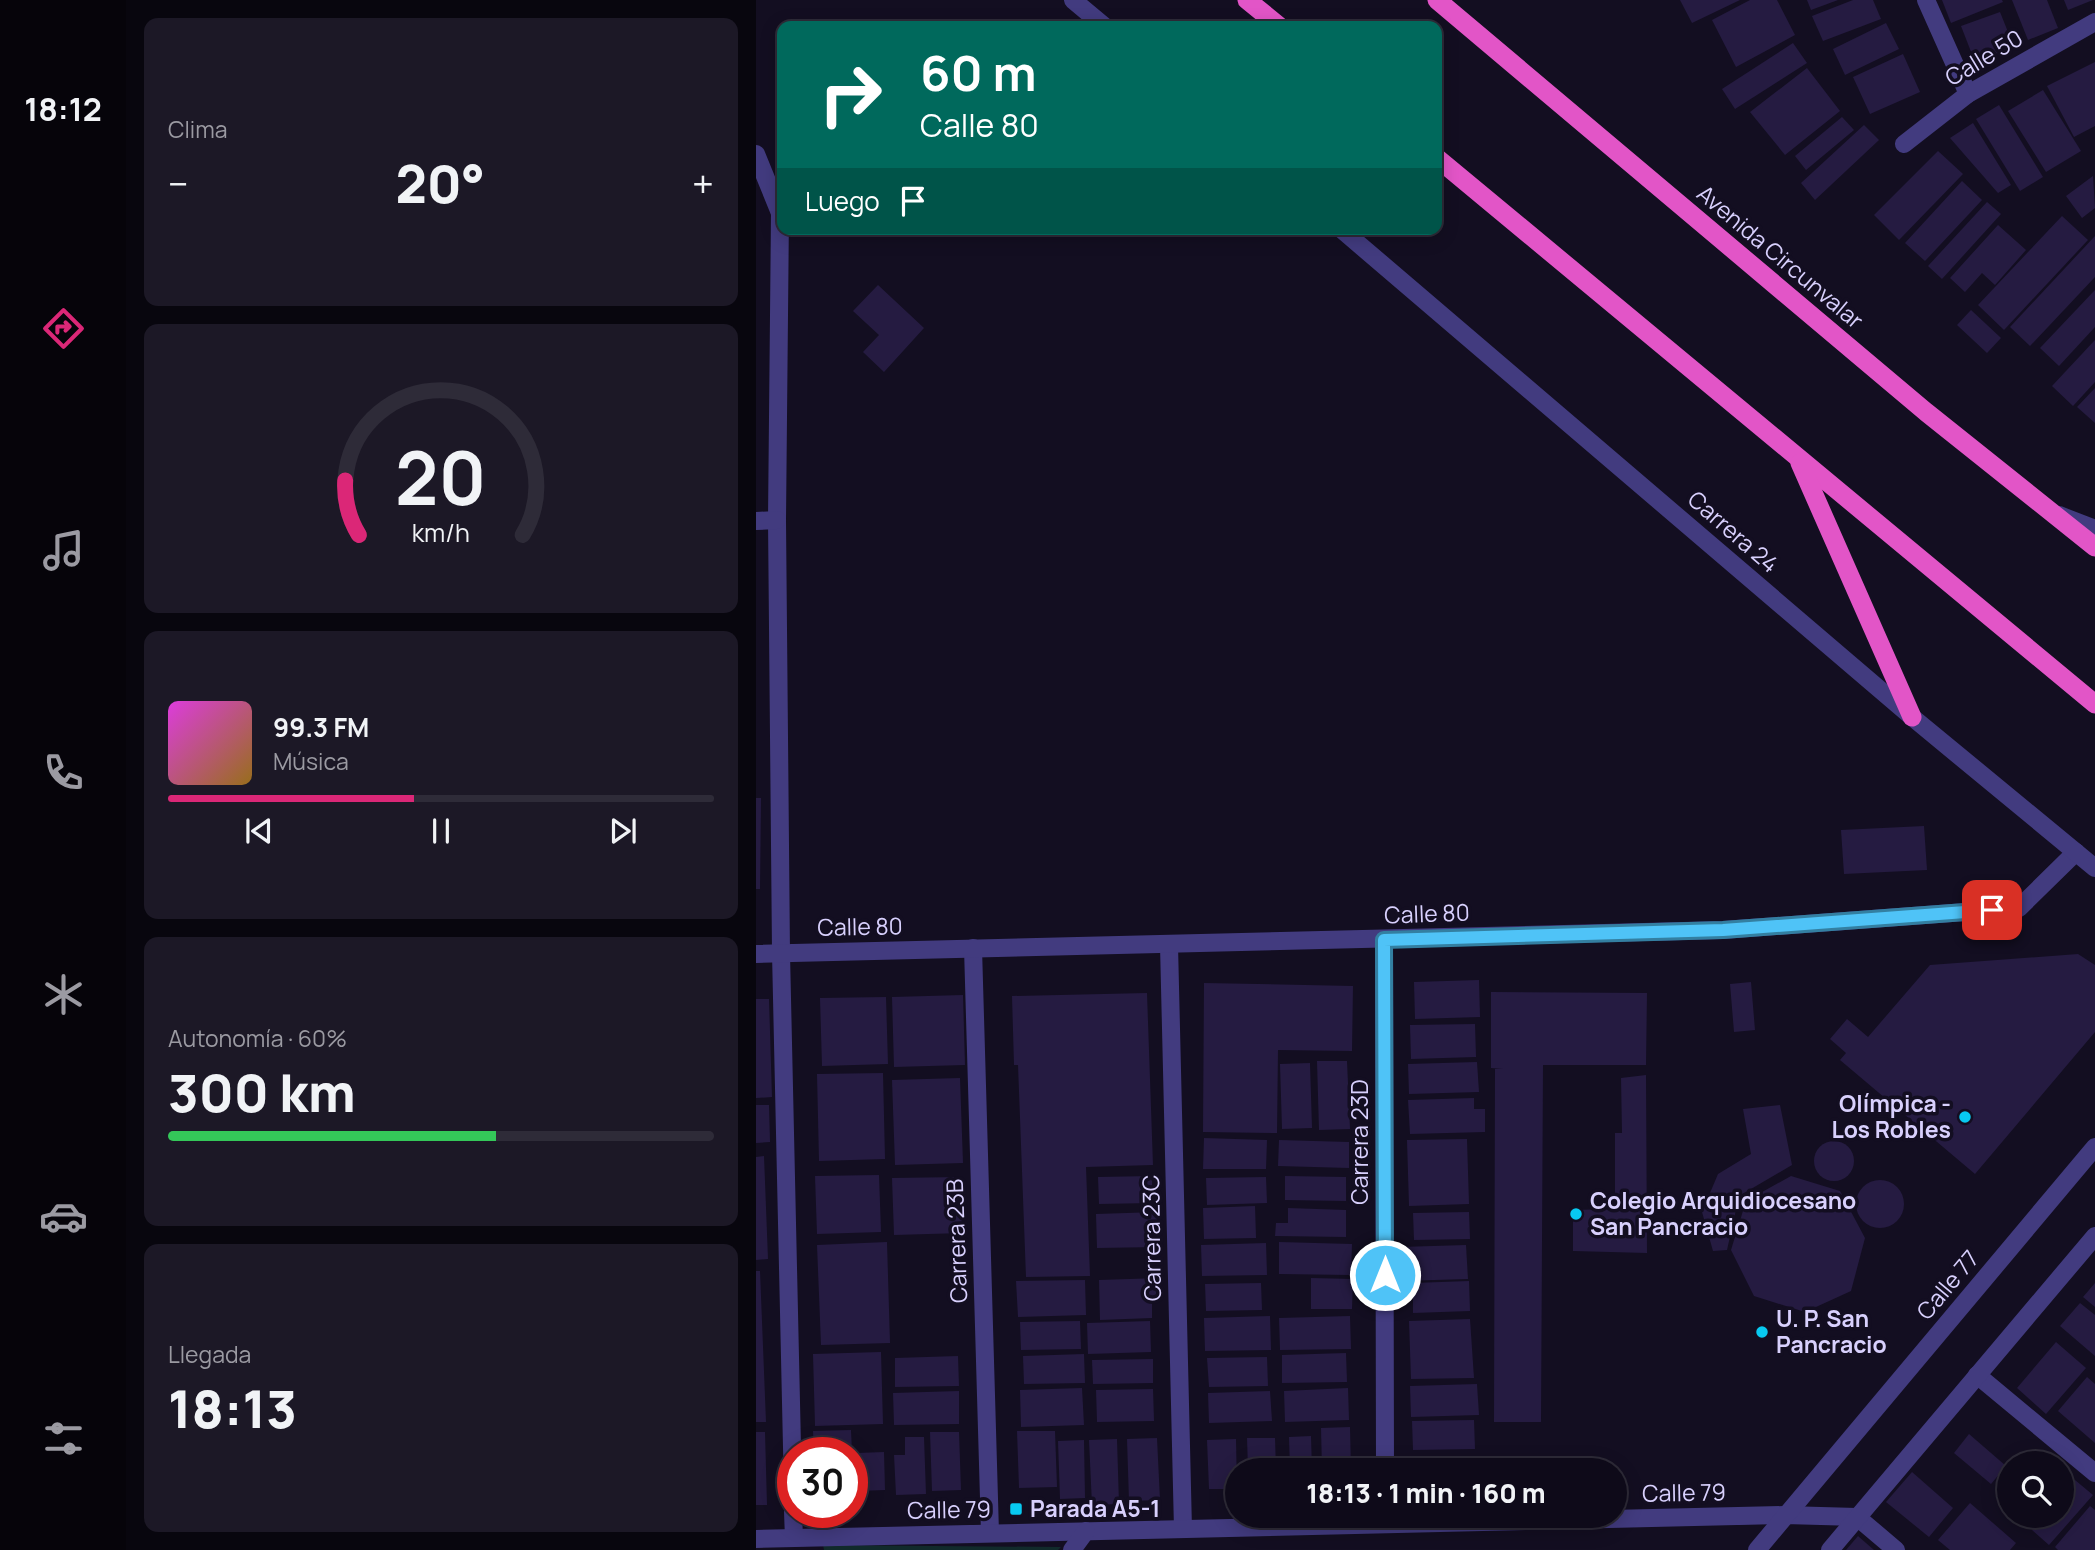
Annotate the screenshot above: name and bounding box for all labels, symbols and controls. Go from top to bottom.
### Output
street label: Calle 50 [1939,21,2028,93]
text: 60 m [920,39,1037,106]
icon: right [805,49,896,140]
text: 18:12 [24,87,102,131]
text: Calle 80 [920,103,1039,147]
text: Clima [168,113,227,145]
text: 20° [395,148,485,219]
text: − [168,157,189,209]
text: + [692,157,714,209]
street label: Avenida Circunvalar [1691,177,1871,335]
icon: arrive [894,182,932,220]
text: Luego [805,183,880,219]
icon: directions [39,304,88,353]
text: 20 [395,427,487,527]
street label: Carrera 24 [1681,483,1786,580]
text: km/h [412,514,470,549]
icon: music [39,526,88,575]
text: 99.3 FM [273,709,369,745]
text: Música [273,745,349,777]
icon: phone [39,748,88,797]
icon: previous [240,812,278,850]
icon: pause [422,812,460,850]
icon: next [604,812,642,850]
pin [1962,880,2022,940]
icon: arrive [1973,891,2011,929]
street label: Calle 80 [1384,896,1470,930]
street label: Calle 80 [817,909,903,943]
icon: climate [39,970,88,1019]
text: Autonomía · 60% [168,1022,347,1054]
text: 300 km [168,1057,356,1128]
street label: Carrera 23D [1343,1079,1375,1205]
place label: Olímpica - Los Robles [1831,1087,1951,1145]
marker: Olímpica - Los Robles [1957,1109,1973,1125]
street label: Carrera 23C [1134,1174,1168,1302]
street label: Carrera 23B [938,1178,974,1304]
place label: Colegio Arquidiocesano San Pancracio [1590,1184,1856,1242]
icon: car [39,1192,88,1241]
marker: Colegio Arquidiocesano San Pancracio [1568,1206,1584,1222]
position arrow [1348,1238,1422,1312]
street label: Calle 77 [1909,1243,1986,1326]
place label: U. P. San Pancracio [1776,1302,1887,1360]
marker: U. P. San Pancracio [1754,1324,1770,1340]
text: Llegada [168,1338,251,1370]
text: 18:13 [168,1373,297,1444]
icon: filters [39,1414,88,1463]
speed limit sign: 30 [777,1437,868,1528]
map controls [1997,1451,2074,1528]
button: search [1997,1451,2074,1528]
text: 18:13 · 1 min · 160 m [1306,1475,1546,1511]
street label: Calle 79 [1642,1475,1726,1509]
street label: Calle 79 [907,1492,991,1526]
place label: Parada A5-1 [1030,1492,1160,1524]
marker: Parada A5-1 [1008,1501,1024,1517]

